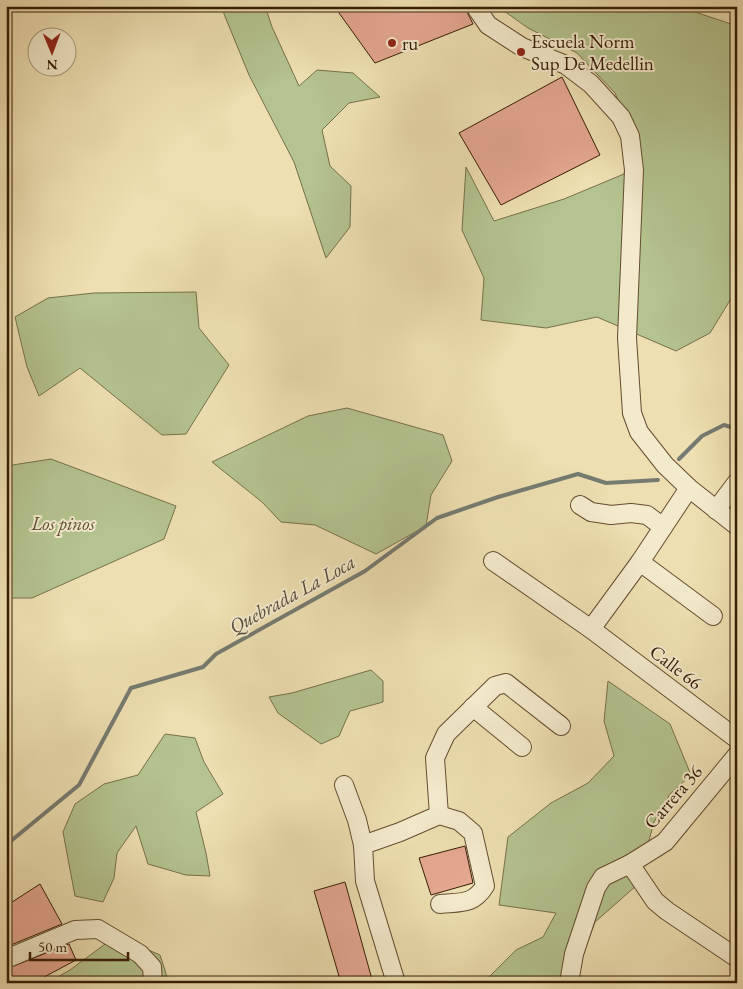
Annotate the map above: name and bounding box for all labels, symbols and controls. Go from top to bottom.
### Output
north arrow [28,28,78,78]
place label: Escuela Norm Sup De Medellin [531,29,654,76]
place label: ru [402,31,418,56]
marker: ru [386,37,398,49]
marker: Escuela Norm Sup De Medellin [515,46,527,58]
text: N [46,56,58,74]
park label: Los pinos [30,511,95,536]
water label: Quebrada La Loca [224,549,360,639]
street label: Calle 66 [645,639,707,695]
street label: Carrera 36 [638,760,708,834]
scale bar [30,929,128,961]
text: 50 m [38,937,67,956]

